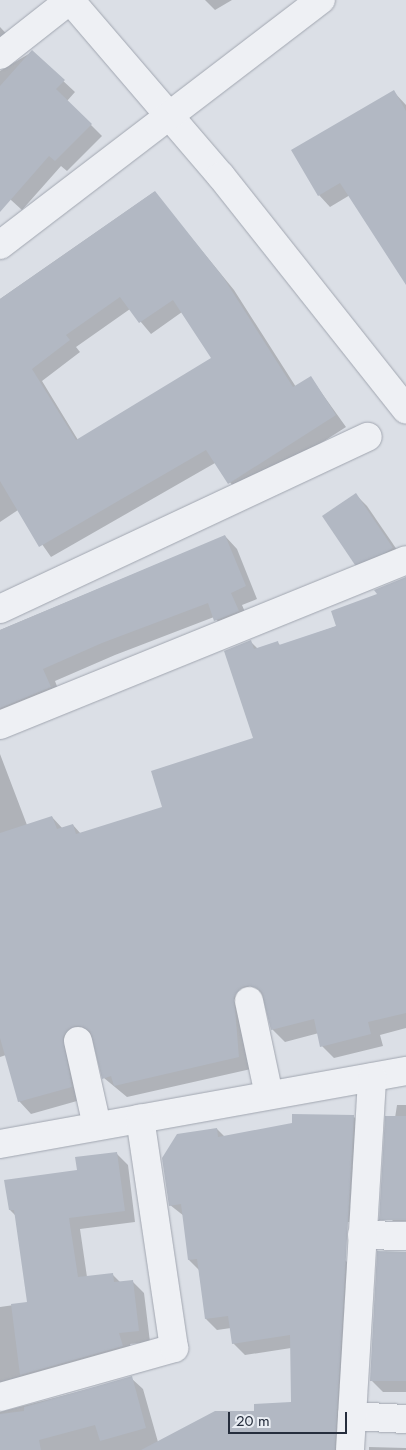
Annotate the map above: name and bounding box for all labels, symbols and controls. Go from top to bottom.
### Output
scale bar [231,1402,350,1434]
text: 20 m [236,1410,270,1432]

